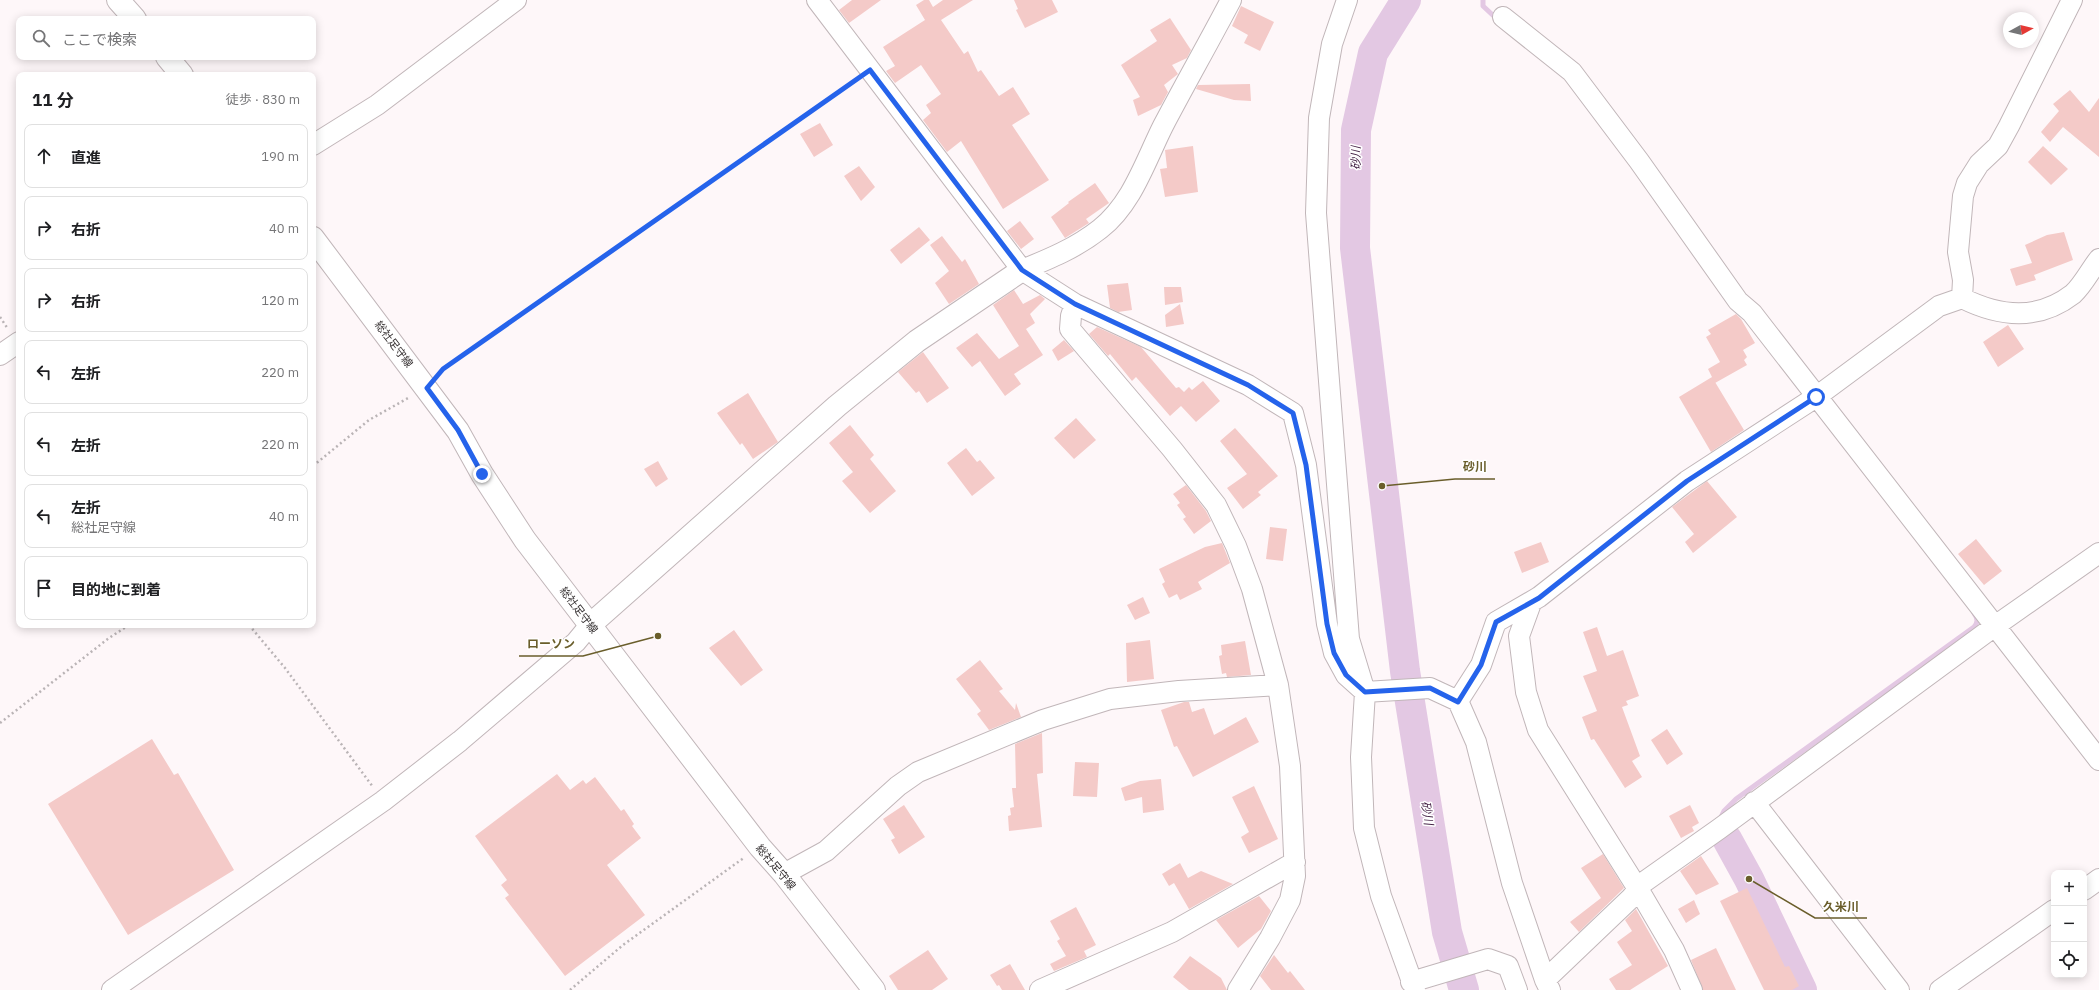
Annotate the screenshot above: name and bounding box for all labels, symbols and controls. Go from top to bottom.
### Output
north arrow [2003,12,2039,48]
search box [16,16,316,60]
icon: search [30,27,52,49]
text: ここで検索 [62,30,137,49]
text: 11 分 [32,89,73,111]
text: 徒歩 · 830 m [226,91,300,108]
water label: 砂川 [1348,144,1363,170]
icon: ahead [33,145,55,167]
text: 直進 [71,148,101,167]
text: 190 m [261,148,299,165]
icon: right [33,217,55,239]
text: 右折 [71,220,101,239]
text: 40 m [269,220,299,237]
icon: right [33,289,55,311]
text: 右折 [71,292,101,311]
text: 120 m [261,292,299,309]
street label: 総社足守線 [372,318,416,370]
icon: left [33,361,55,383]
text: 左折 [71,364,101,383]
text: 220 m [261,364,299,381]
route start [1807,388,1825,406]
icon: left [33,433,55,455]
text: 左折 [71,436,101,455]
text: 220 m [261,436,299,453]
callout: 砂川 [1455,455,1495,479]
text: 砂川 [1462,459,1487,474]
route end [473,465,491,483]
text: 左折 [71,498,101,517]
icon: left [33,505,55,527]
text: 40 m [269,508,299,525]
text: 総社足守線 [71,519,136,536]
icon: arrive [33,577,55,599]
text: 目的地に到着 [71,580,161,599]
street label: 総社足守線 [557,584,601,636]
callout: ローソン [519,632,583,656]
text: ローソン [527,636,575,651]
water label: 砂川 [1418,800,1437,828]
street label: 総社足守線 [753,841,799,893]
map controls [2051,870,2087,978]
button: + [2051,870,2087,906]
callout: 久米川 [1815,894,1867,918]
text: 久米川 [1823,899,1859,914]
button: − [2051,906,2087,942]
button: locate [2051,942,2087,978]

